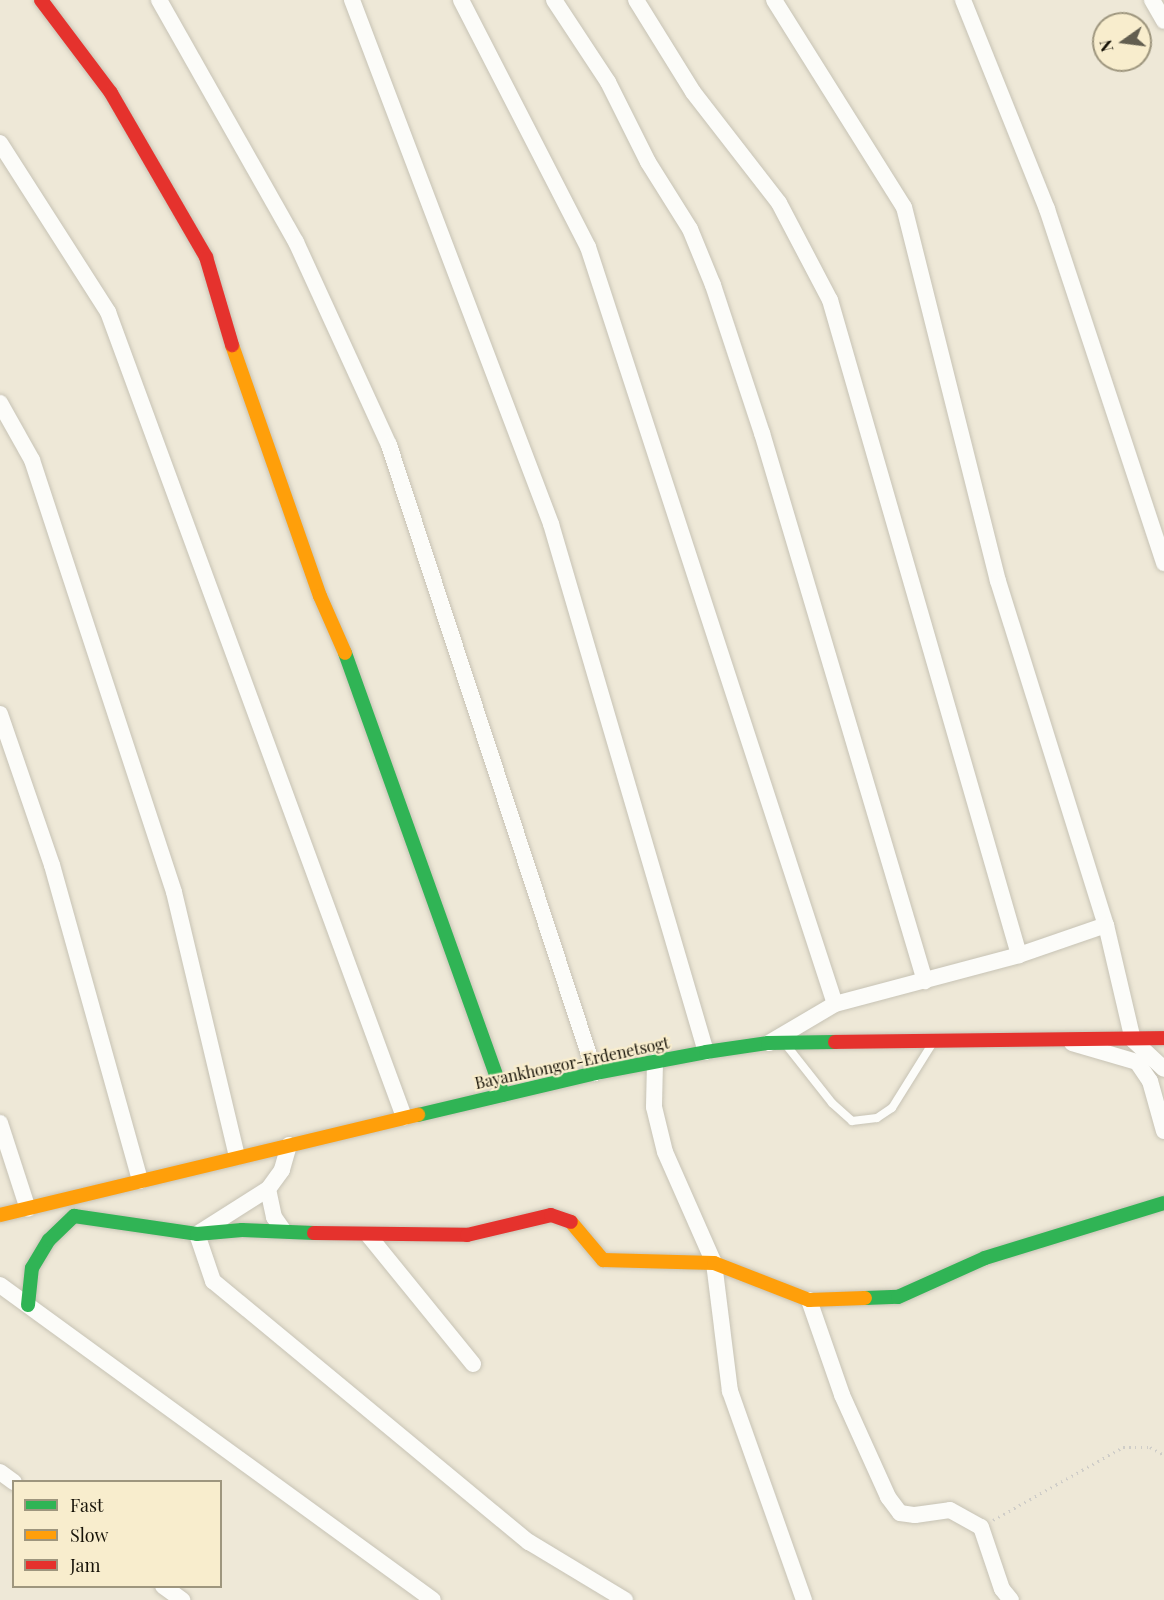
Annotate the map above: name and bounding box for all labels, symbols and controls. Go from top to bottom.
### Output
north arrow [1092,12,1152,72]
text: N [1094,38,1118,54]
street label: Bayankhongor-Erdenetsogt [473,1033,671,1093]
legend [12,1480,222,1588]
text: Fast [70,1493,103,1517]
text: Slow [70,1523,108,1547]
text: Jam [70,1553,100,1577]

